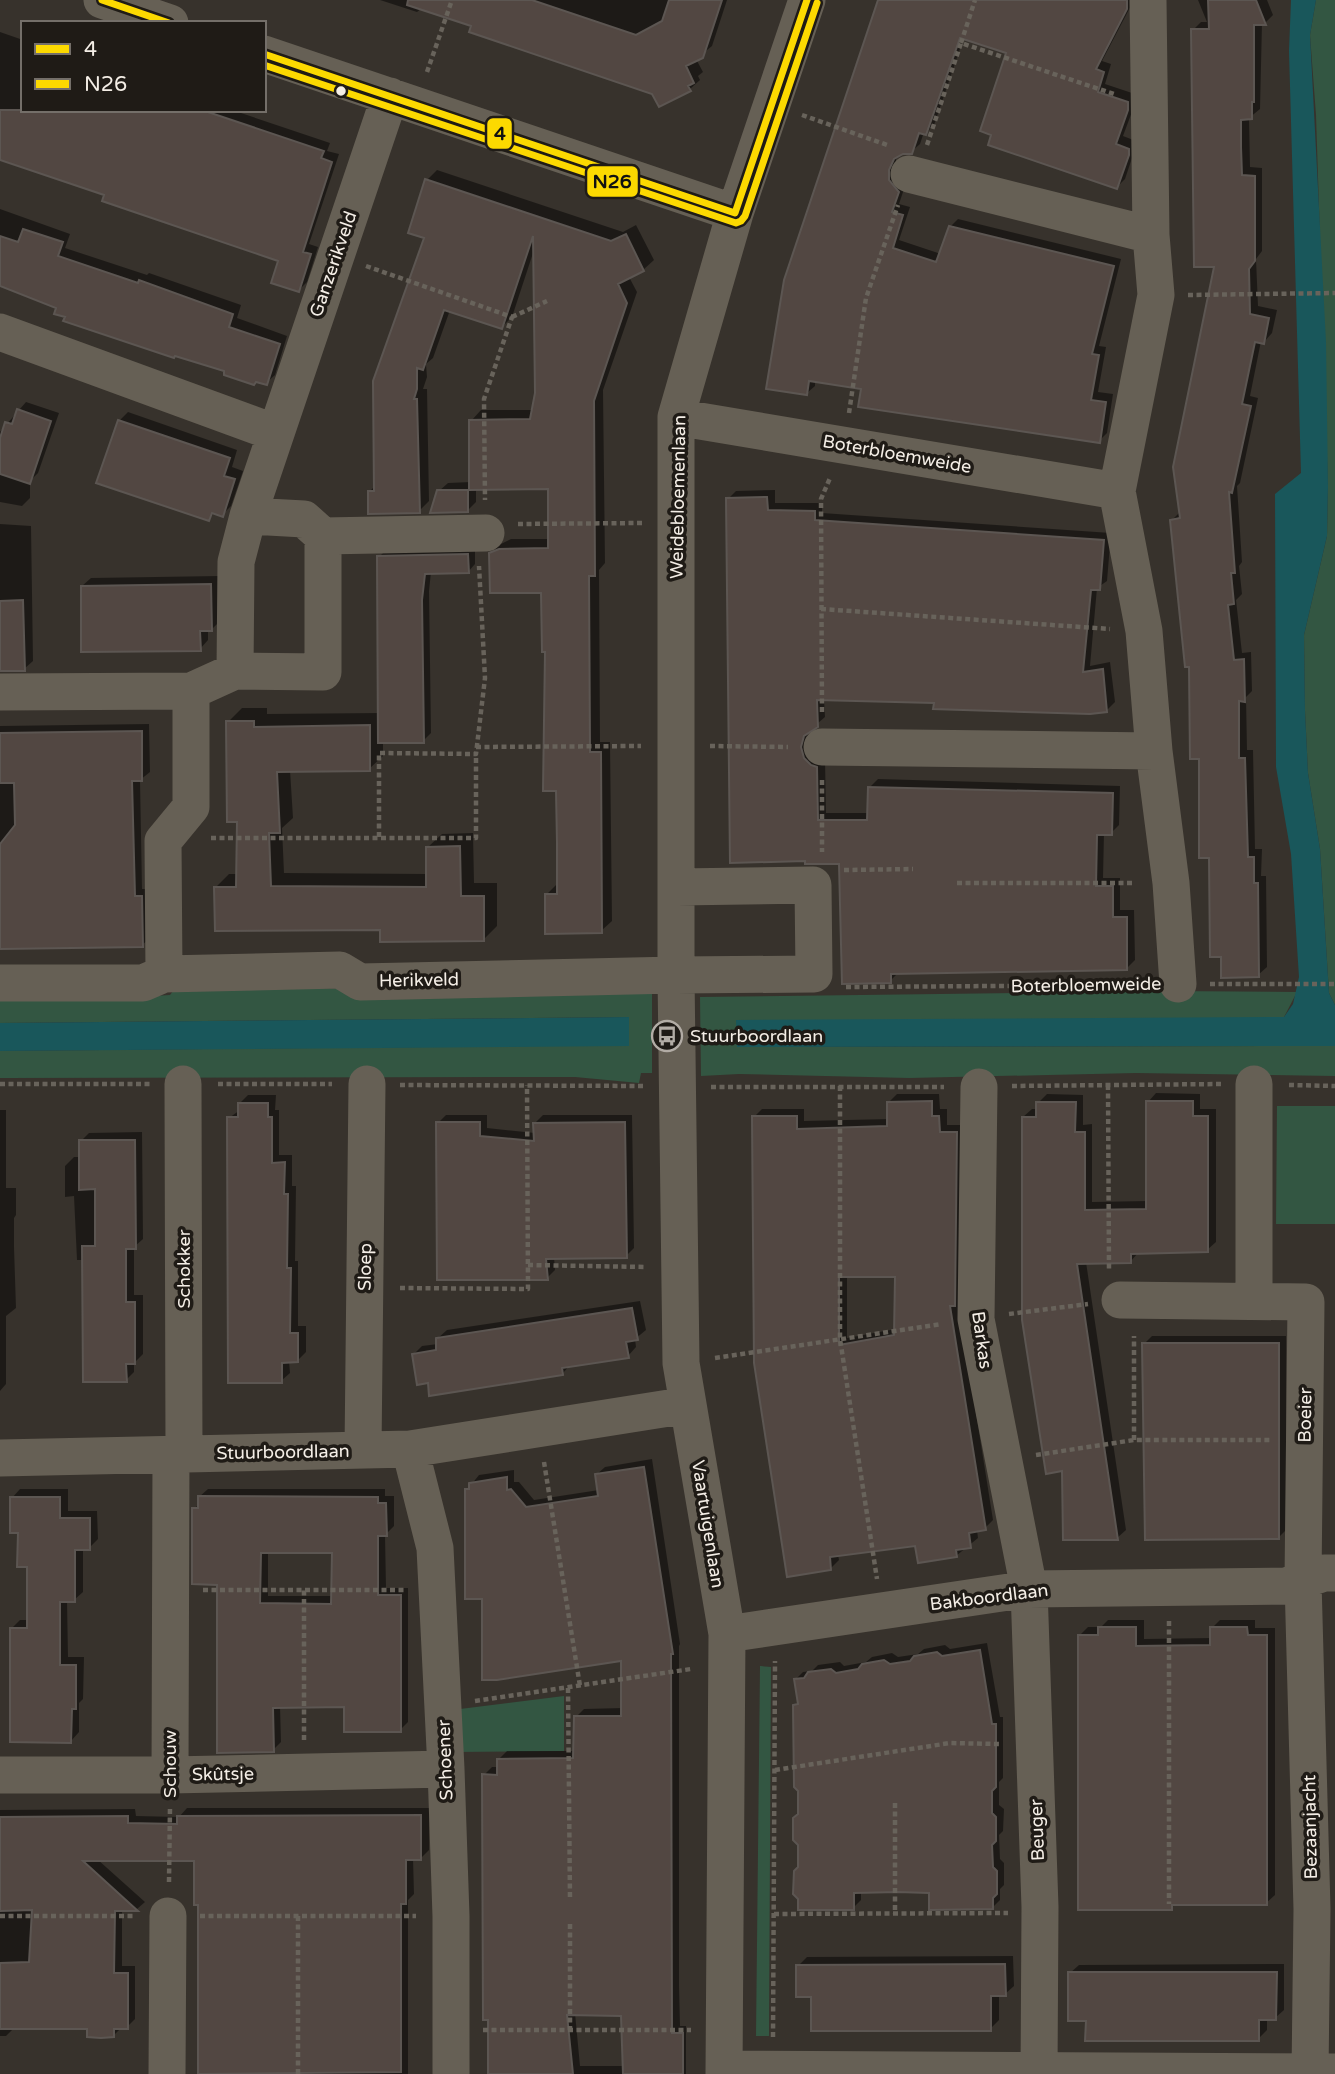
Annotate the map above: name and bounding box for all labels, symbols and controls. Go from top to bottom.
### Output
legend [21,21,266,112]
text: 4 [84,37,97,62]
text: N26 [84,72,127,97]
unlabelled marker [334,84,348,98]
line badge: 4 [486,117,513,150]
text: 4 [494,123,506,145]
line badge: N26 [586,165,639,198]
text: N26 [592,171,632,193]
street label: Ganzerikveld [305,208,361,320]
street label: Weidebloemenlaan [666,415,690,579]
street label: Boterbloemweide [821,430,973,478]
street label: Herikveld [379,968,459,992]
street label: Boterbloemweide [1010,973,1162,997]
bus stop icon: Stuurboordlaan [650,1019,684,1053]
place label: Stuurboordlaan [690,1025,823,1047]
street label: Schokker [173,1229,195,1309]
street label: Sloep [354,1243,376,1291]
street label: Barkas [967,1310,997,1370]
street label: Boeier [1294,1387,1316,1443]
street label: Stuurboordlaan [216,1440,350,1464]
street label: Vaartuigenlaan [687,1459,729,1589]
street label: Bakboordlaan [928,1579,1050,1615]
street label: Schoener [433,1719,457,1801]
street label: Schouw [159,1730,181,1798]
street label: Skûtsje [192,1762,254,1786]
street label: Bezaanjacht [1298,1774,1322,1880]
street label: Beuger [1025,1799,1049,1861]

